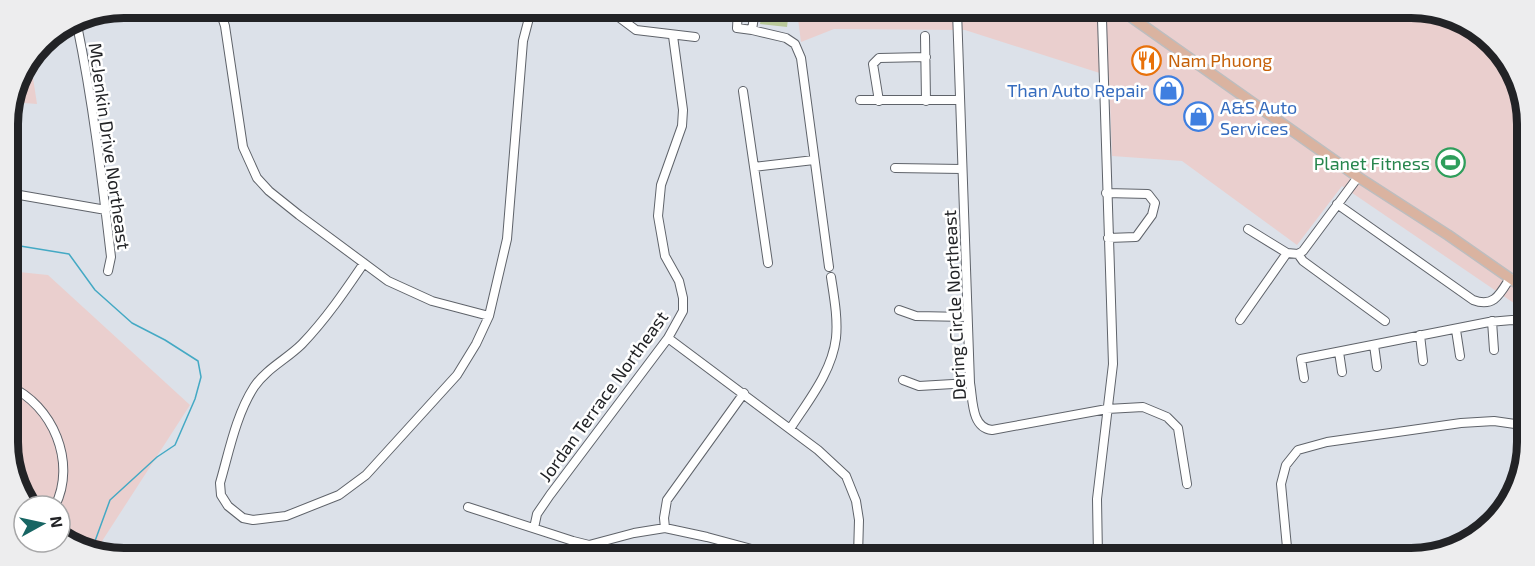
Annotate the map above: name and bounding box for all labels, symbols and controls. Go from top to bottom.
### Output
street label: McJenkin Drive Northeast [85,41,135,251]
restaurant icon: Nam Phuong [1131,44,1163,76]
place label: Nam Phuong [1168,49,1272,71]
shop icon: Than Auto Repair [1152,74,1184,106]
place label: Than Auto Repair [1007,79,1147,101]
place label: A&S Auto Services [1220,96,1297,139]
shop icon: A&S Auto Services [1183,101,1215,133]
sports icon: Planet Fitness [1435,147,1467,179]
place label: Planet Fitness [1314,152,1430,174]
street label: Dering Circle Northeast [938,209,970,401]
street label: Jordan Terrace Northeast [534,306,672,486]
north arrow [12,494,72,554]
text: N [47,515,68,529]

